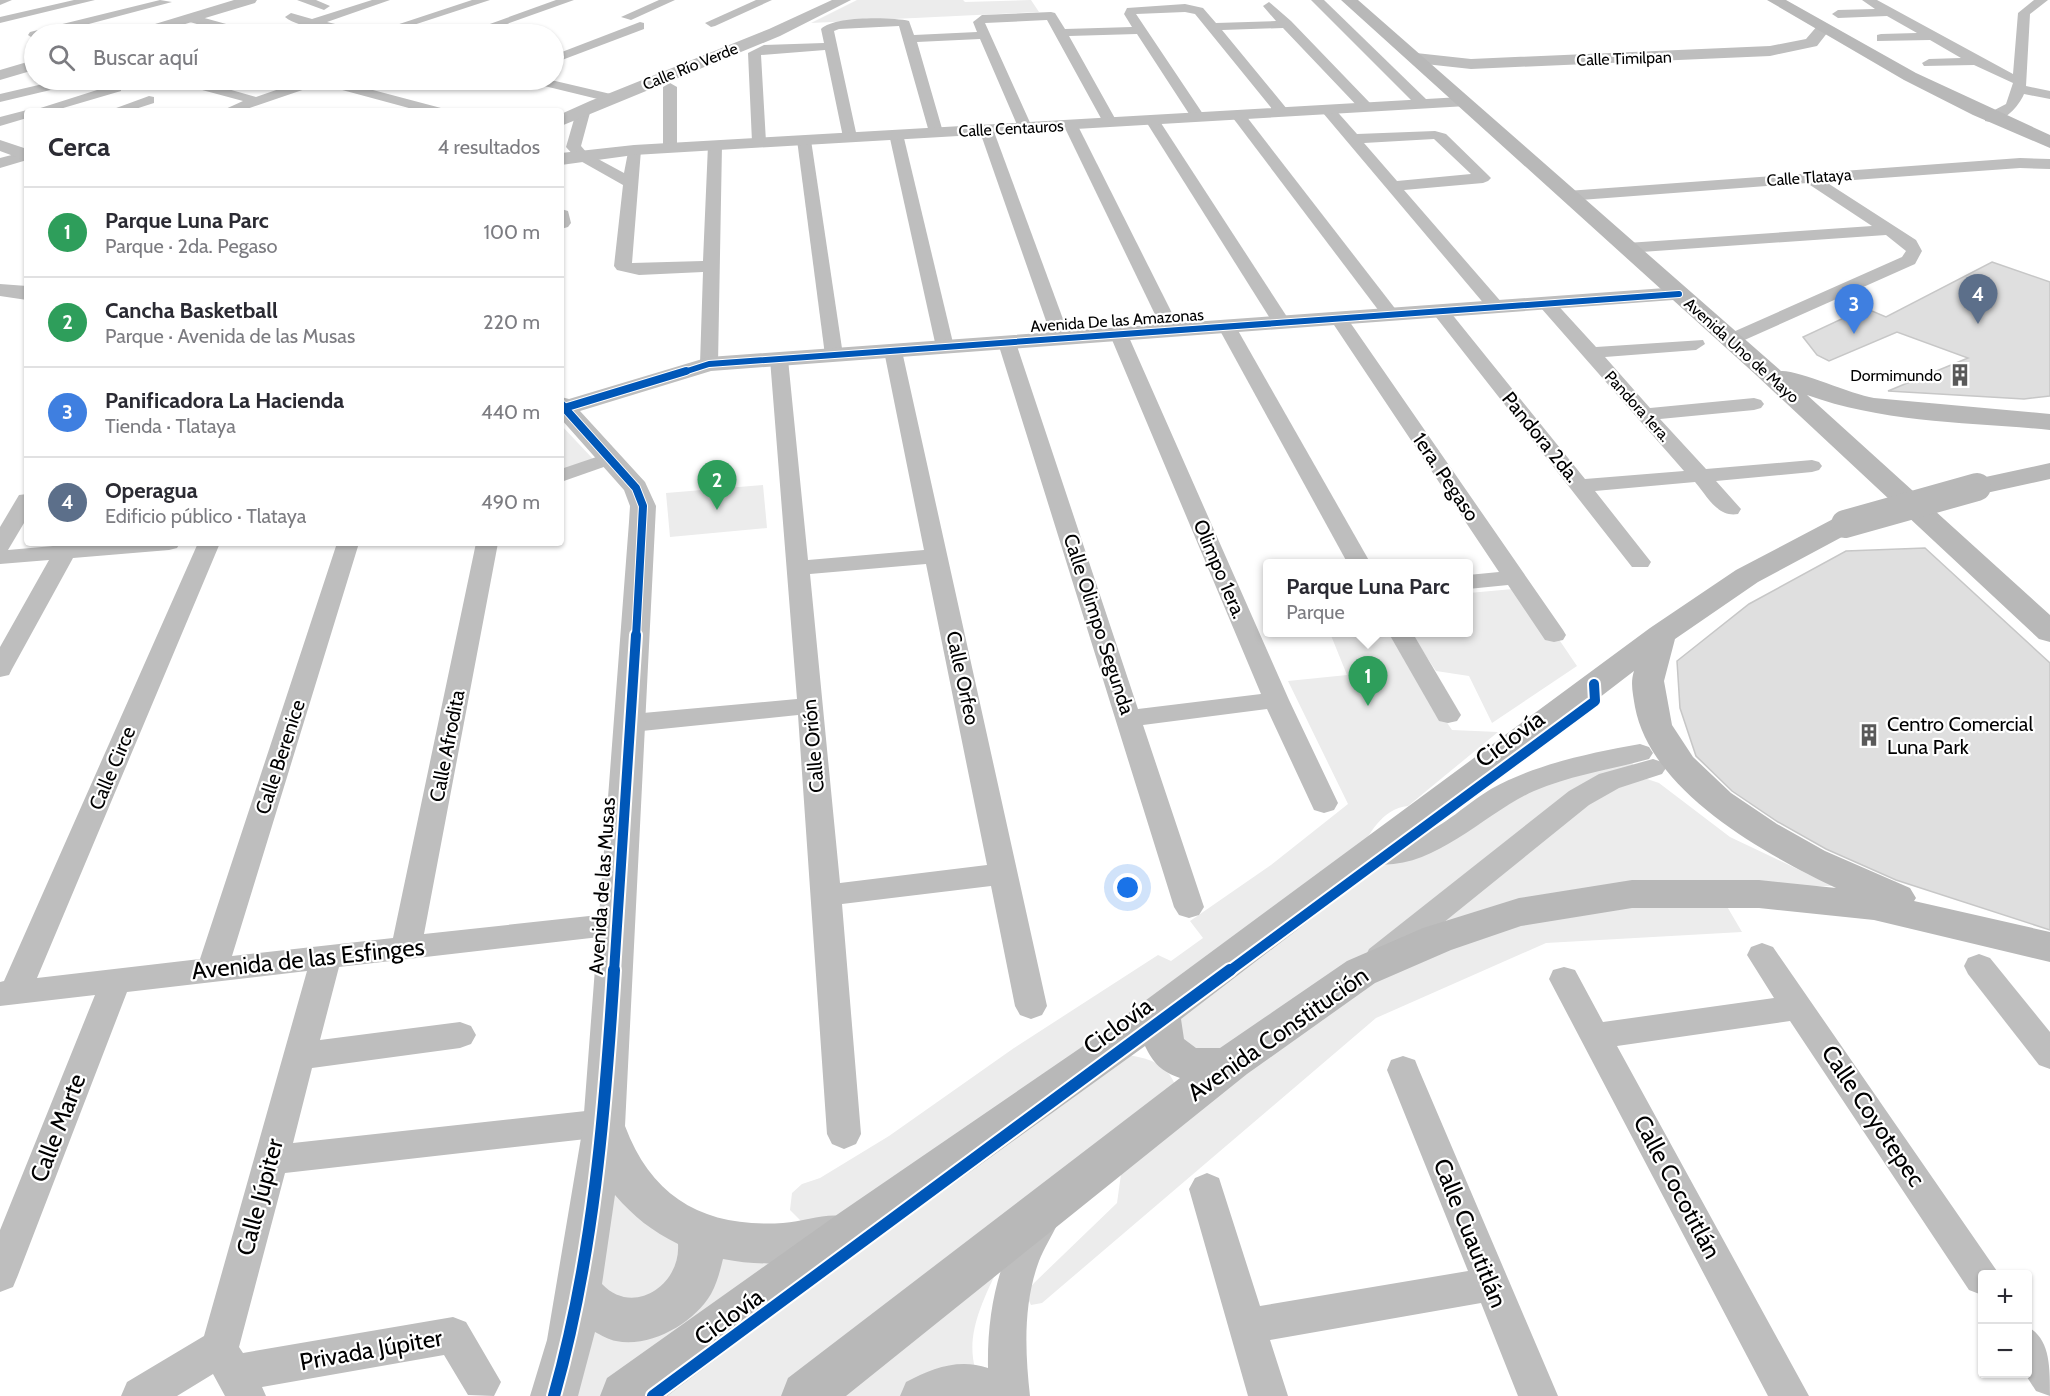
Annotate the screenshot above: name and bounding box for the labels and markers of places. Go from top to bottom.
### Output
pin: 4 [1958,274,1998,324]
pin: 3 [1834,284,1874,334]
building icon: Dormimundo [1947,362,1973,388]
place label: Dormimundo [1850,366,1942,385]
pin: 2 [698,460,736,510]
pin: 1 [1348,656,1388,706]
place label: Centro Comercial Luna Park [1887,712,2033,759]
building icon: Centro Comercial Luna Park [1856,722,1882,748]

